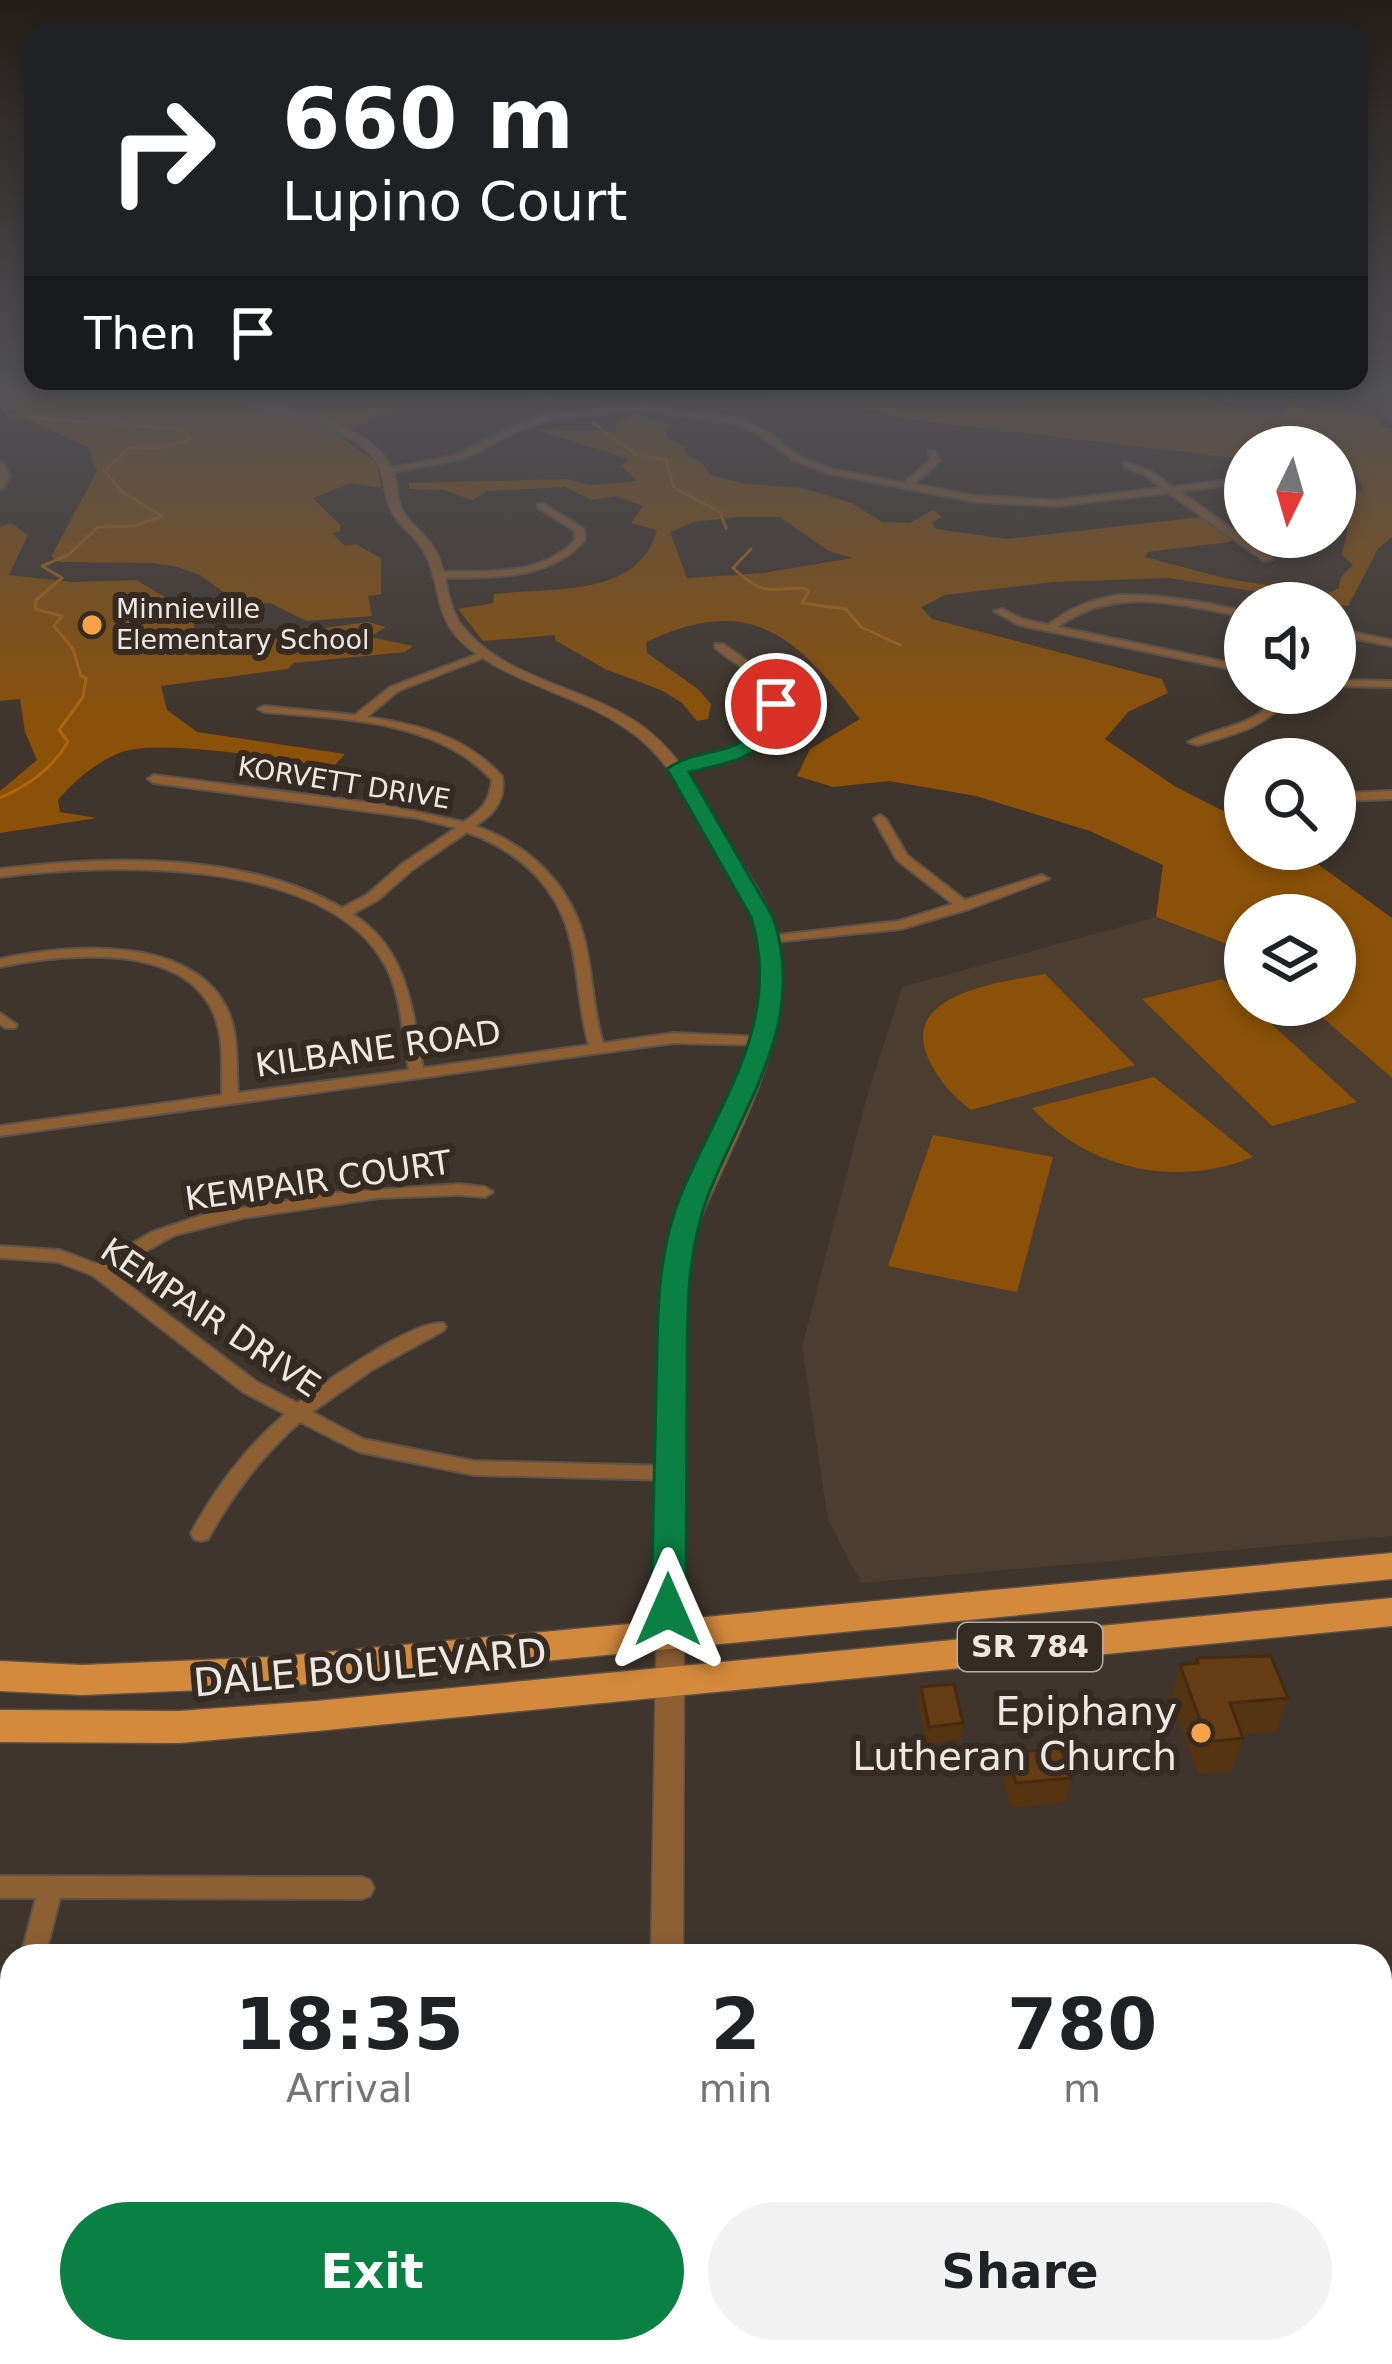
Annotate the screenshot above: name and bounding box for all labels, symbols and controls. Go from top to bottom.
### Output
text: 660 m [282,70,574,168]
icon: right [84,72,240,228]
text: Lupino Court [282,170,627,233]
icon: arrive [220,300,286,366]
text: Then [84,307,196,360]
north arrow [1224,426,1356,558]
map controls [1224,426,1356,1026]
button: sound [1224,582,1356,714]
place label: Minnieville Elementary School [116,593,370,655]
marker: Minnieville Elementary School [79,612,105,638]
pin [725,653,827,755]
icon: arrive [743,671,809,737]
button: search [1224,738,1356,870]
street label: KORVETT DRIVE [236,750,452,815]
button: layers [1224,894,1356,1026]
street label: KILBANE ROAD [253,1012,503,1085]
street label: KEMPAIR COURT [182,1142,454,1218]
street label: KEMPAIR DRIVE [94,1230,328,1405]
position arrow [605,1547,731,1673]
road number: SR 784 [958,1623,1102,1671]
street label: DALE BOULEVARD [192,1630,549,1705]
place label: Epiphany Lutheran Church [852,1689,1177,1779]
marker: Epiphany Lutheran Church [1188,1720,1214,1746]
text: 18:35 [235,1982,464,2066]
text: 2 [710,1982,760,2066]
text: 780 [1007,1982,1157,2066]
text: Arrival [286,2066,413,2111]
text: min [699,2066,772,2111]
text: m [1063,2066,1101,2111]
button: Exit [60,2202,684,2340]
button: Share [708,2202,1332,2340]

